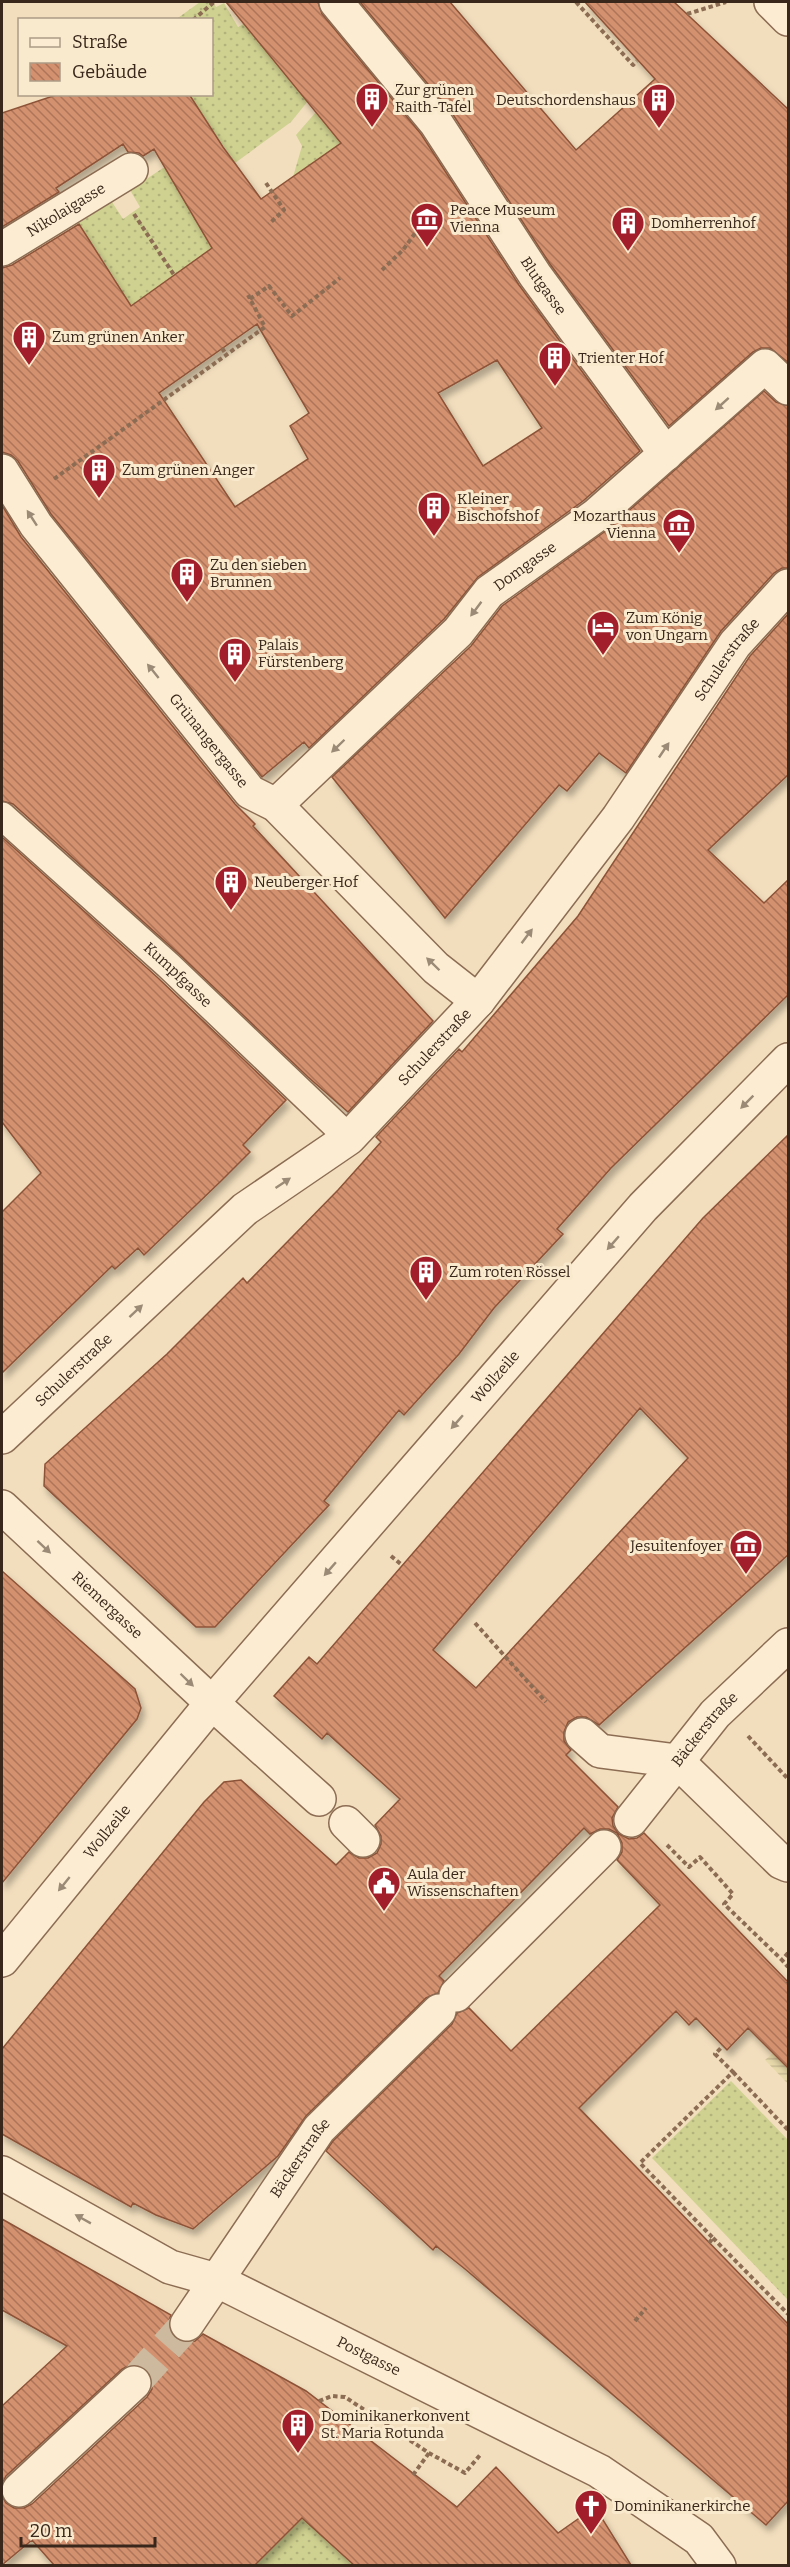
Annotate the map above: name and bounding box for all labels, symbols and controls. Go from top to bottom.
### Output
legend [18,18,213,96]
text: Straße [72,31,128,53]
text: Gebäude [72,61,147,83]
building icon: Zur grünen Raith-Tafel [354,81,390,128]
place label: Zur grünen Raith-Tafel [395,81,475,116]
building icon: Deutschordenshaus [641,82,677,129]
place label: Deutschordenshaus [496,91,636,109]
street label: Nikolaigasse [23,179,109,241]
museum icon: Peace Museum Vienna [409,201,445,248]
place label: Peace Museum Vienna [450,201,556,236]
building icon: Domherrenhof [610,205,646,252]
place label: Domherrenhof [651,214,758,232]
street label: Blutgasse [517,253,570,318]
building icon: Zum grünen Anker [11,319,47,366]
place label: Zum grünen Anker [52,328,185,346]
building icon: Trienter Hof [537,340,573,387]
place label: Trienter Hof [578,349,665,367]
one-way arrow [715,397,730,410]
building icon: Zum grünen Anger [81,452,117,499]
place label: Zum grünen Anger [122,461,255,479]
building icon: Kleiner Bischofshof [416,490,452,537]
place label: Kleiner Bischofshof [457,490,541,525]
place label: Mozarthaus Vienna [573,507,656,542]
museum icon: Mozarthaus Vienna [661,507,697,554]
one-way arrow [26,510,37,526]
street label: Domgasse [490,538,560,595]
building icon: Zu den sieben Brunnen [169,556,205,603]
place label: Zu den sieben Brunnen [210,556,308,591]
one-way arrow [470,601,482,616]
hotel icon: Zum König von Ungarn [585,609,621,656]
place label: Zum König von Ungarn [625,609,708,644]
street label: Schulerstraße [690,614,763,704]
building icon: Palais Fürstenberg [217,636,253,683]
place label: Palais Fürstenberg [258,636,344,671]
one-way arrow [146,663,159,679]
street label: Grünangergasse [165,690,252,791]
one-way arrow [331,739,345,753]
one-way arrow [658,742,669,758]
building icon: Neuberger Hof [213,864,249,911]
place label: Neuberger Hof [254,873,360,891]
one-way arrow [521,929,533,944]
street label: Kumpfgasse [140,939,216,1011]
one-way arrow [425,957,440,971]
street label: Schulerstraße [394,1005,475,1089]
one-way arrow [740,1095,755,1109]
one-way arrow [274,1177,290,1189]
one-way arrow [607,1235,620,1250]
building icon: Zum roten Rössel [408,1254,444,1301]
place label: Zum roten Rössel [449,1263,570,1281]
one-way arrow [128,1305,143,1318]
street label: Schulerstraße [31,1330,116,1410]
street label: Wollzeile [468,1347,523,1407]
one-way arrow [451,1414,464,1430]
museum icon: Jesuitenfoyer [728,1528,764,1575]
place label: Jesuitenfoyer [629,1537,723,1555]
one-way arrow [37,1540,52,1554]
one-way arrow [324,1561,337,1576]
street label: Riemergasse [68,1568,146,1643]
one-way arrow [180,1672,194,1686]
street label: Bäckerstraße [668,1688,742,1770]
street label: Wollzeile [80,1801,134,1862]
public building icon: Aula der Wissenschaften [366,1865,402,1912]
place label: Aula der Wissenschaften [407,1865,519,1900]
one-way arrow [58,1876,71,1891]
street label: Bäckerstraße [266,2114,334,2201]
one-way arrow [74,2214,91,2224]
street label: Postgasse [334,2333,404,2380]
building icon: Dominikanerkonvent St. Maria Rotunda [280,2407,316,2454]
place label: Dominikanerkonvent St. Maria Rotunda [321,2407,470,2442]
church icon: Dominikanerkirche [573,2488,609,2535]
place label: Dominikanerkirche [614,2497,750,2515]
scale bar [21,2510,154,2548]
text: 20 m [30,2520,72,2542]

